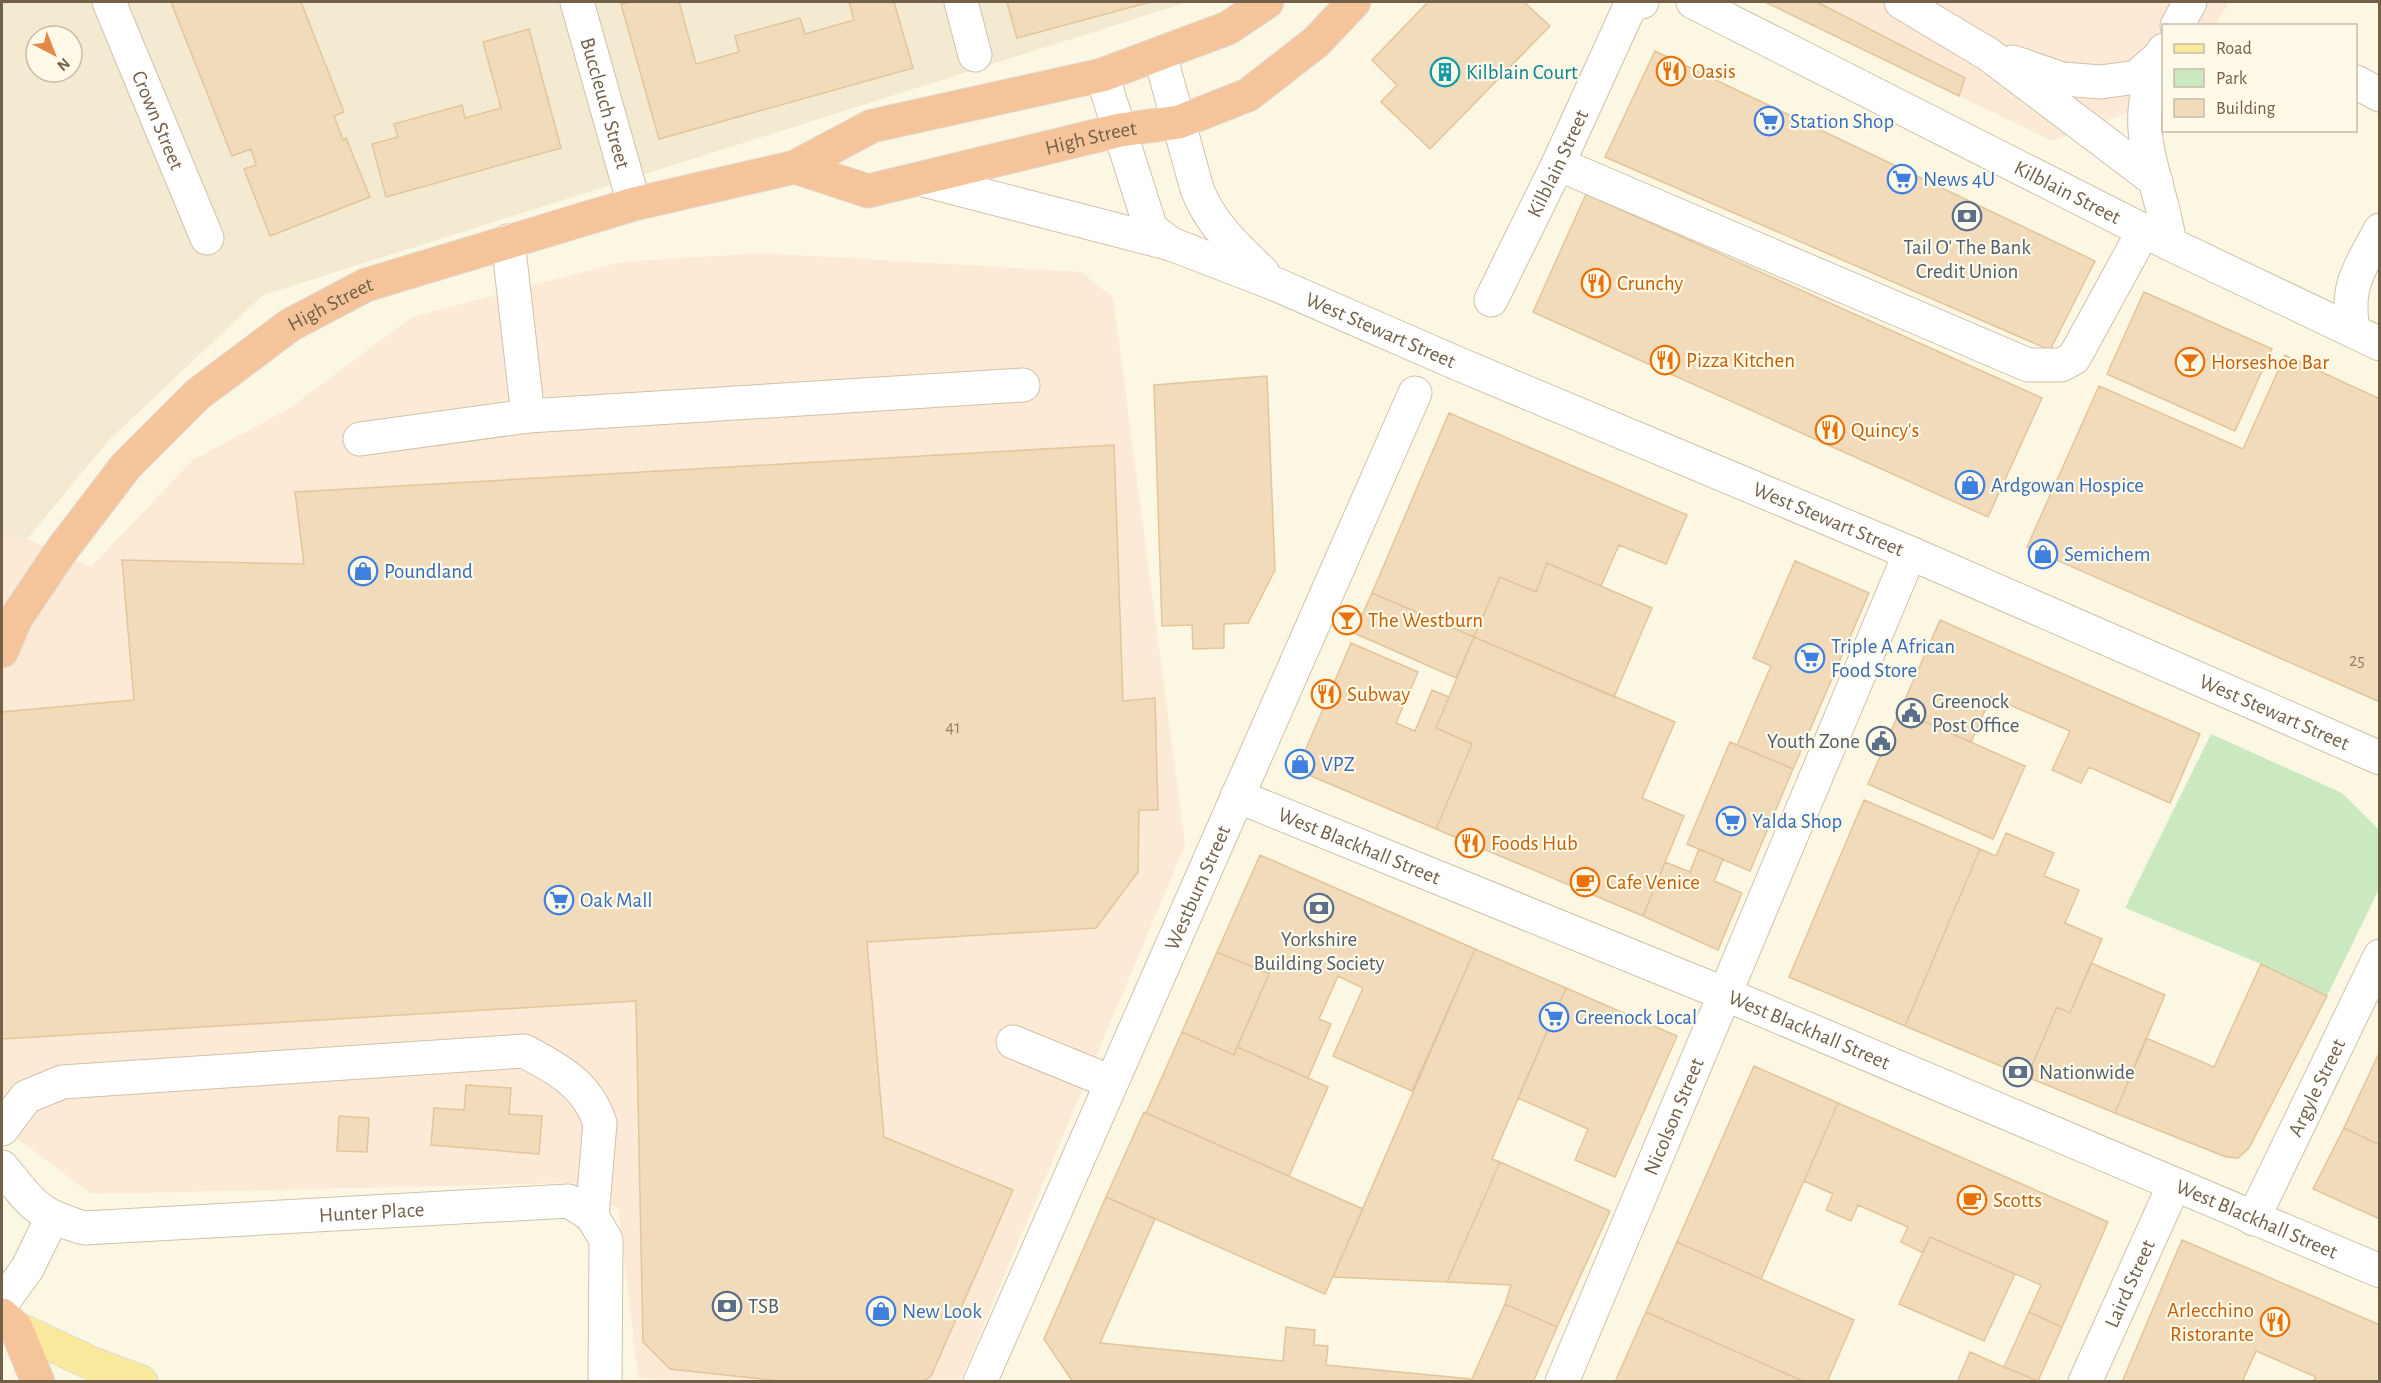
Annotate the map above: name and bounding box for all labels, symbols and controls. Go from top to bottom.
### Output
north arrow [24,24,84,84]
legend [2162,24,2357,132]
street label: Buccleuch Street [577,35,634,171]
text: Road [2216,40,2252,58]
text: N [54,55,73,74]
restaurant icon: Oasis [1655,55,1687,87]
building icon: Kilblain Court [1429,56,1461,88]
place label: Oasis [1692,61,1736,82]
place label: Kilblain Court [1466,62,1578,83]
street label: Crown Street [128,68,188,173]
text: Park [2216,70,2248,88]
text: Building [2216,100,2276,118]
supermarket icon: Station Shop [1753,105,1785,137]
street label: Kilblain Street [1523,106,1592,220]
place label: Station Shop [1790,111,1894,132]
street label: High Street [1043,117,1138,158]
street label: Kilblain Street [2011,156,2124,228]
supermarket icon: News 4U [1886,163,1918,195]
place label: News 4U [1923,169,1995,190]
bank icon: Tail O' The Bank Credit Union [1951,200,1983,232]
place label: Tail O' The Bank Credit Union [1903,237,2031,282]
restaurant icon: Crunchy [1580,267,1612,299]
street label: High Street [284,273,376,335]
place label: Crunchy [1617,273,1683,294]
street label: West Stewart Street [1303,288,1459,372]
restaurant icon: Pizza Kitchen [1649,344,1681,376]
bar icon: Horseshoe Bar [2174,346,2206,378]
place label: Pizza Kitchen [1686,350,1795,371]
place label: Horseshoe Bar [2211,352,2329,373]
restaurant icon: Quincy's [1814,414,1846,446]
place label: Quincy's [1851,420,1919,441]
shop icon: Ardgowan Hospice [1954,469,1986,501]
place label: Ardgowan Hospice [1991,475,2144,496]
street label: West Stewart Street [1750,478,1907,560]
shop icon: Semichem [2027,538,2059,570]
place label: Semichem [2064,544,2151,565]
shop icon: Poundland [347,555,379,587]
place label: Poundland [384,561,473,582]
bar icon: The Westburn [1331,604,1363,636]
place label: The Westburn [1368,610,1483,631]
place label: Triple A African Food Store [1831,636,1955,681]
supermarket icon: Triple A African Food Store [1794,642,1826,674]
house number: 25 [2349,652,2365,670]
street label: West Stewart Street [2196,670,2353,754]
restaurant icon: Subway [1310,678,1342,710]
place label: Subway [1347,684,1410,705]
place label: Greenock Post Office [1932,691,2019,736]
public building icon: Greenock Post Office [1895,697,1927,729]
house number: 41 [946,719,960,737]
public building icon: Youth Zone [1865,725,1897,757]
place label: Youth Zone [1767,731,1860,752]
shop icon: VPZ [1284,748,1316,780]
place label: VPZ [1321,754,1355,775]
street label: West Blackhall Street [1275,803,1444,888]
supermarket icon: Yalda Shop [1715,805,1747,837]
place label: Yalda Shop [1752,811,1842,832]
street label: Westburn Street [1161,822,1234,953]
restaurant icon: Foods Hub [1454,827,1486,859]
place label: Foods Hub [1491,833,1578,854]
cafe icon: Cafe Venice [1569,866,1601,898]
place label: Cafe Venice [1606,872,1700,893]
supermarket icon: Oak Mall [543,884,575,916]
place label: Oak Mall [580,890,653,911]
bank icon: Yorkshire Building Society [1303,892,1335,924]
place label: Yorkshire Building Society [1253,929,1385,974]
street label: West Blackhall Street [1725,986,1893,1073]
supermarket icon: Greenock Local [1538,1001,1570,1033]
place label: Greenock Local [1575,1007,1697,1028]
street label: Argyle Street [2284,1035,2349,1140]
street label: Nicolson Street [1640,1055,1707,1178]
bank icon: Nationwide [2002,1056,2034,1088]
place label: Nationwide [2039,1062,2135,1083]
street label: West Blackhall Street [2173,1175,2341,1262]
cafe icon: Scotts [1956,1184,1988,1216]
place label: Scotts [1993,1190,2042,1211]
street label: Hunter Place [318,1199,425,1225]
street label: Laird Street [2101,1236,2159,1331]
bank icon: TSB [711,1290,743,1322]
shop icon: New Look [865,1295,897,1327]
place label: TSB [748,1296,779,1317]
place label: Arlecchino Ristorante [2167,1300,2254,1345]
place label: New Look [902,1301,982,1322]
restaurant icon: Arlecchino Ristorante [2259,1306,2291,1338]

